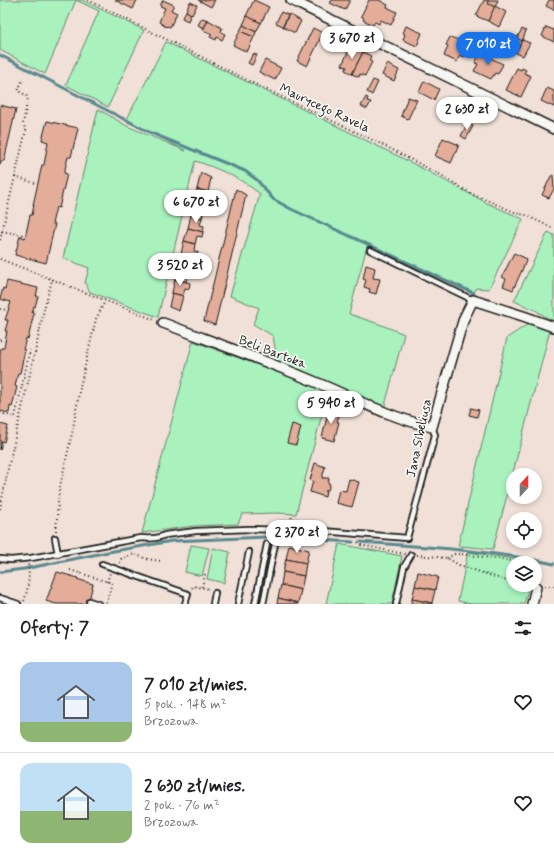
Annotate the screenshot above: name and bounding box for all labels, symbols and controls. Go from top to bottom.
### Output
pin: 3 670 zł [311,26,393,60]
text: 3 670 zł [329,30,375,47]
pin: 7 010 zł [447,32,529,66]
text: 7 010 zł [465,36,511,53]
street label: Maurycego Ravela [276,80,373,139]
pin: 2 630 zł [426,97,508,131]
text: 2 630 zł [445,101,489,118]
pin: 6 670 zł [155,190,237,224]
text: 6 670 zł [173,194,219,211]
pin: 3 520 zł [139,253,221,287]
text: 3 520 zł [157,257,203,274]
street label: Beli Bartoka [236,332,309,373]
pin: 5 940 zł [290,391,372,425]
text: 5 940 zł [307,395,355,412]
street label: Jana Sibeliusa [403,398,436,479]
north arrow [506,468,542,504]
map controls [506,468,542,592]
button: locate [506,512,542,548]
pin: 2 370 zł [256,520,338,554]
text: 2 370 zł [275,524,319,541]
button: layers [506,556,542,592]
text: Oferty: 7 [20,617,89,639]
icon: filters [512,617,534,639]
text: 7 010 zł/mies. [144,674,247,696]
icon: home [52,678,100,726]
icon: heart [512,691,534,713]
text: 5 pok. · 148 m² [144,696,226,713]
text: Brzozowa [144,713,198,730]
text: 2 630 zł/mies. [144,775,245,797]
icon: home [52,779,100,827]
icon: heart [512,792,534,814]
text: 2 pok. · 76 m² [144,797,219,814]
text: Brzozowa [144,814,198,831]

